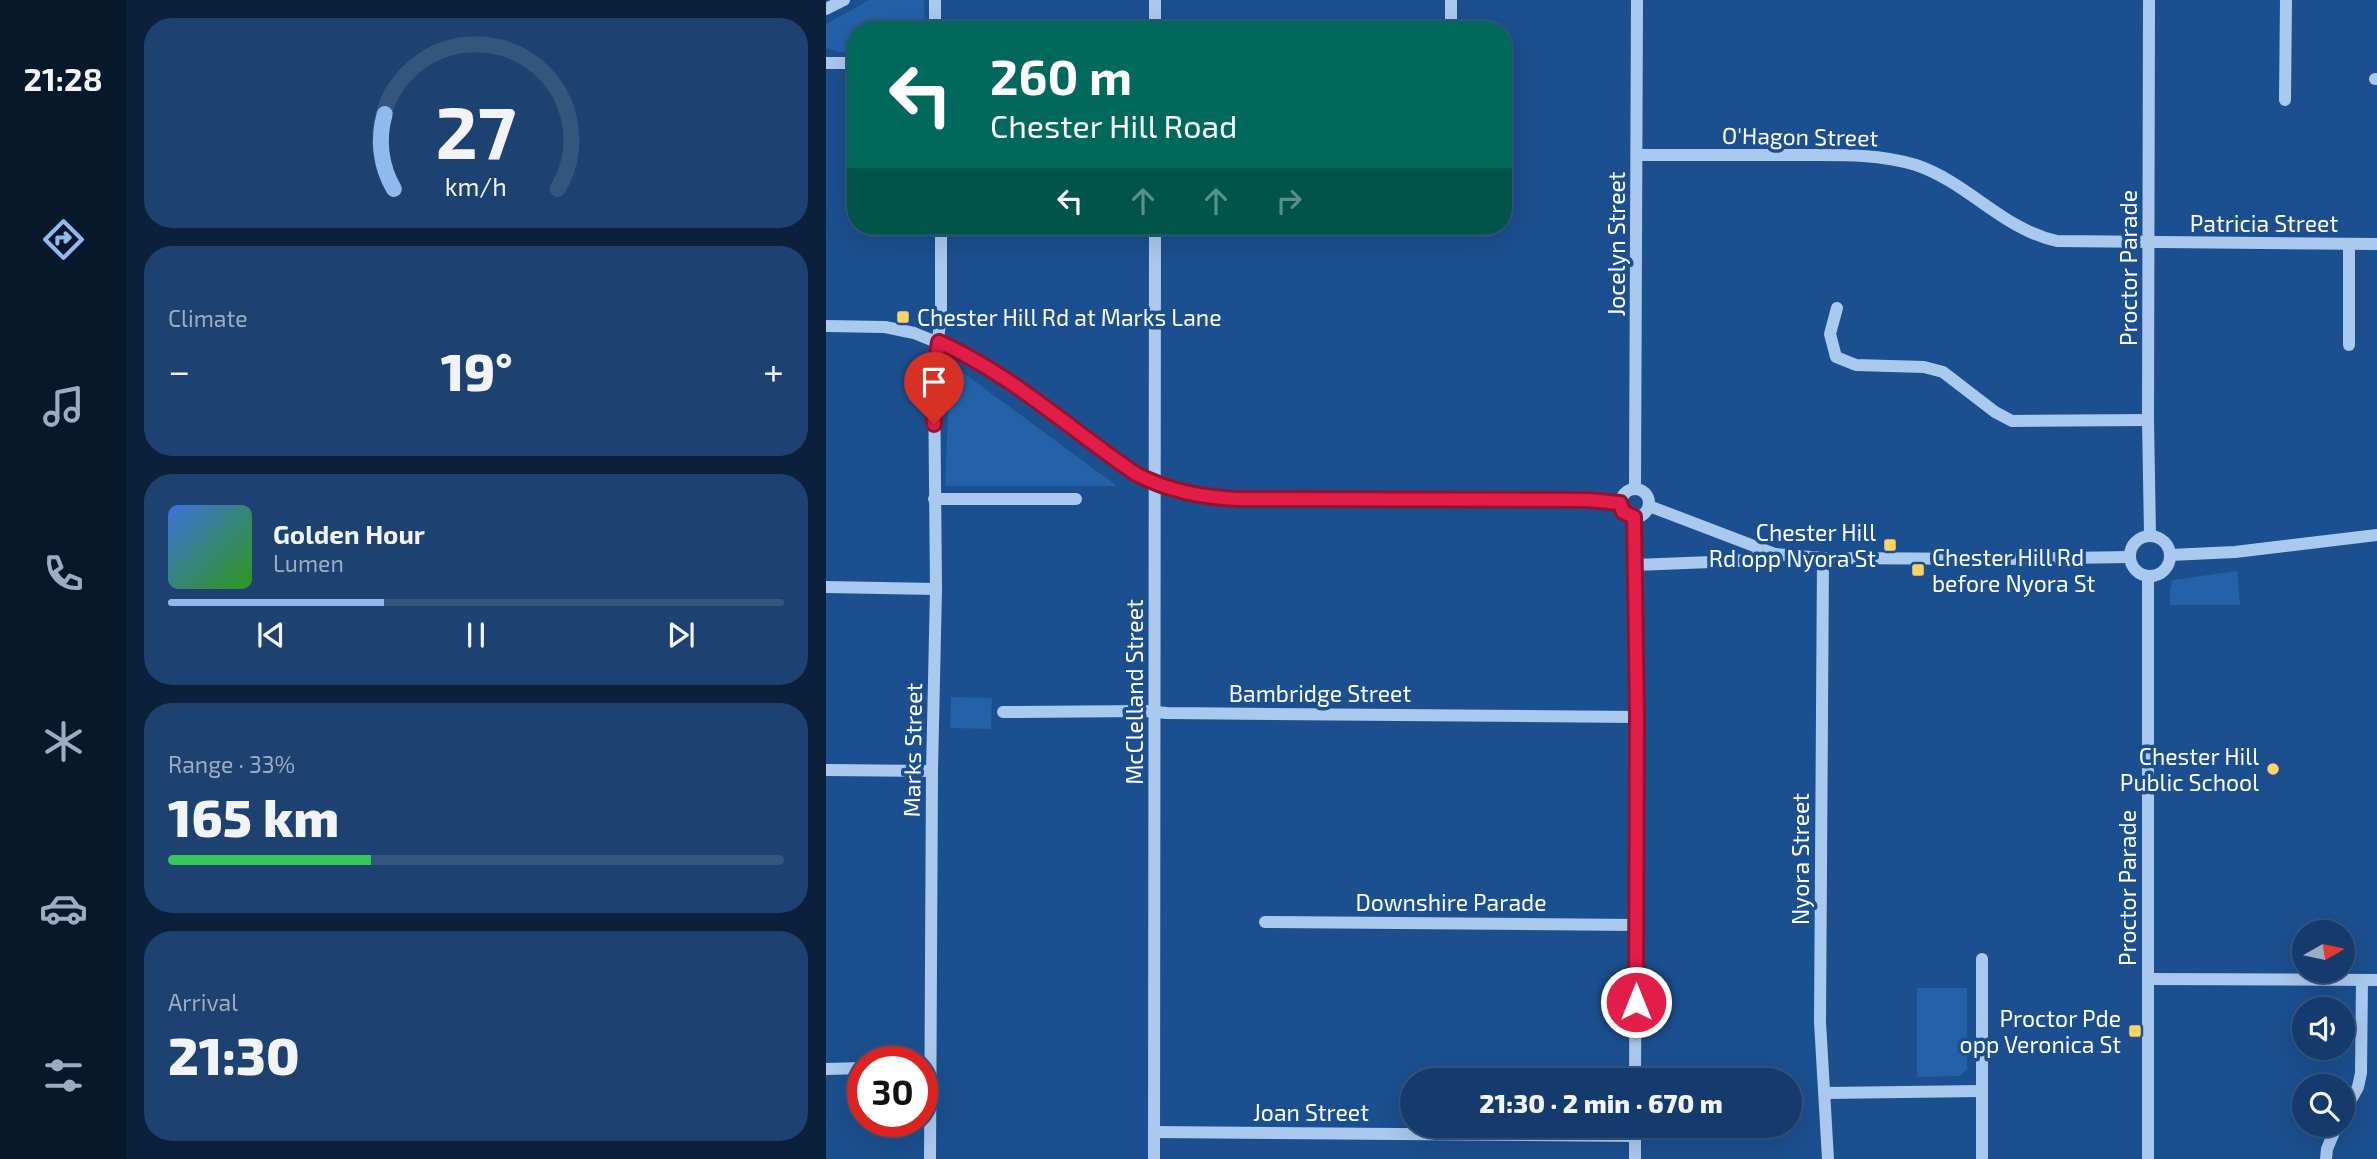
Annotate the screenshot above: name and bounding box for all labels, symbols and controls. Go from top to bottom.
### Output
text: 260 m [990,46,1132,105]
icon: left [875,49,966,140]
text: 21:28 [23,59,103,97]
text: 27 [436,86,516,174]
text: Chester Hill Road [990,106,1237,144]
street label: O'Hagon Street [1722,121,1879,151]
text: km/h [445,171,507,201]
street label: Jocelyn Street [1602,171,1630,317]
icon: left [1051,182,1089,220]
icon: ahead [1124,182,1162,220]
icon: ahead [1197,182,1235,220]
icon: right [1270,182,1308,220]
street label: Proctor Parade [2114,190,2142,346]
street label: Patricia Street [2190,209,2338,237]
icon: directions [39,215,88,264]
place label: Chester Hill Rd at Marks Lane [917,303,1222,331]
text: Climate [168,304,248,332]
marker: Chester Hill Rd at Marks Lane [895,309,911,325]
text: 19° [441,339,513,401]
text: − [168,347,190,393]
text: + [763,347,784,393]
pin [904,352,964,424]
icon: arrive [915,363,953,401]
icon: music [39,382,88,431]
text: Golden Hour [273,518,425,549]
place label: Chester Hill Rd opp Nyora St [1709,518,1876,572]
marker: Chester Hill Rd opp Nyora St [1882,537,1898,553]
place label: Chester Hill Rd before Nyora St [1932,543,2096,597]
icon: phone [39,549,88,598]
text: Lumen [273,549,344,577]
marker: Chester Hill Rd before Nyora St [1910,562,1926,578]
street label: McClelland Street [1120,599,1148,785]
icon: previous [252,616,290,654]
icon: pause [457,616,495,654]
icon: next [662,616,700,654]
street label: Bambridge Street [1229,679,1411,707]
street label: Marks Street [897,682,927,817]
icon: climate [39,717,88,766]
place label: Chester Hill Public School [2120,742,2259,796]
text: Range · 33% [168,750,295,778]
marker: Chester Hill Public School [2265,761,2281,777]
text: 165 km [168,785,339,847]
street label: Nyora Street [1786,793,1814,925]
street label: Proctor Parade [2113,810,2141,966]
icon: car [39,884,88,933]
street label: Downshire Parade [1355,888,1547,916]
north arrow [2292,920,2356,984]
map controls [2292,920,2355,1137]
position arrow [1599,965,1673,1039]
text: Arrival [168,988,238,1016]
button: sound [2292,997,2355,1060]
place label: Proctor Pde opp Veronica St [1960,1004,2121,1058]
text: 21:30 [168,1023,300,1085]
marker: Proctor Pde opp Veronica St [2127,1023,2143,1039]
speed limit sign: 30 [847,1046,938,1137]
icon: filters [39,1051,88,1100]
button: search [2292,1074,2355,1137]
text: 21:30 · 2 min · 670 m [1479,1087,1723,1118]
street label: Joan Street [1253,1098,1369,1126]

